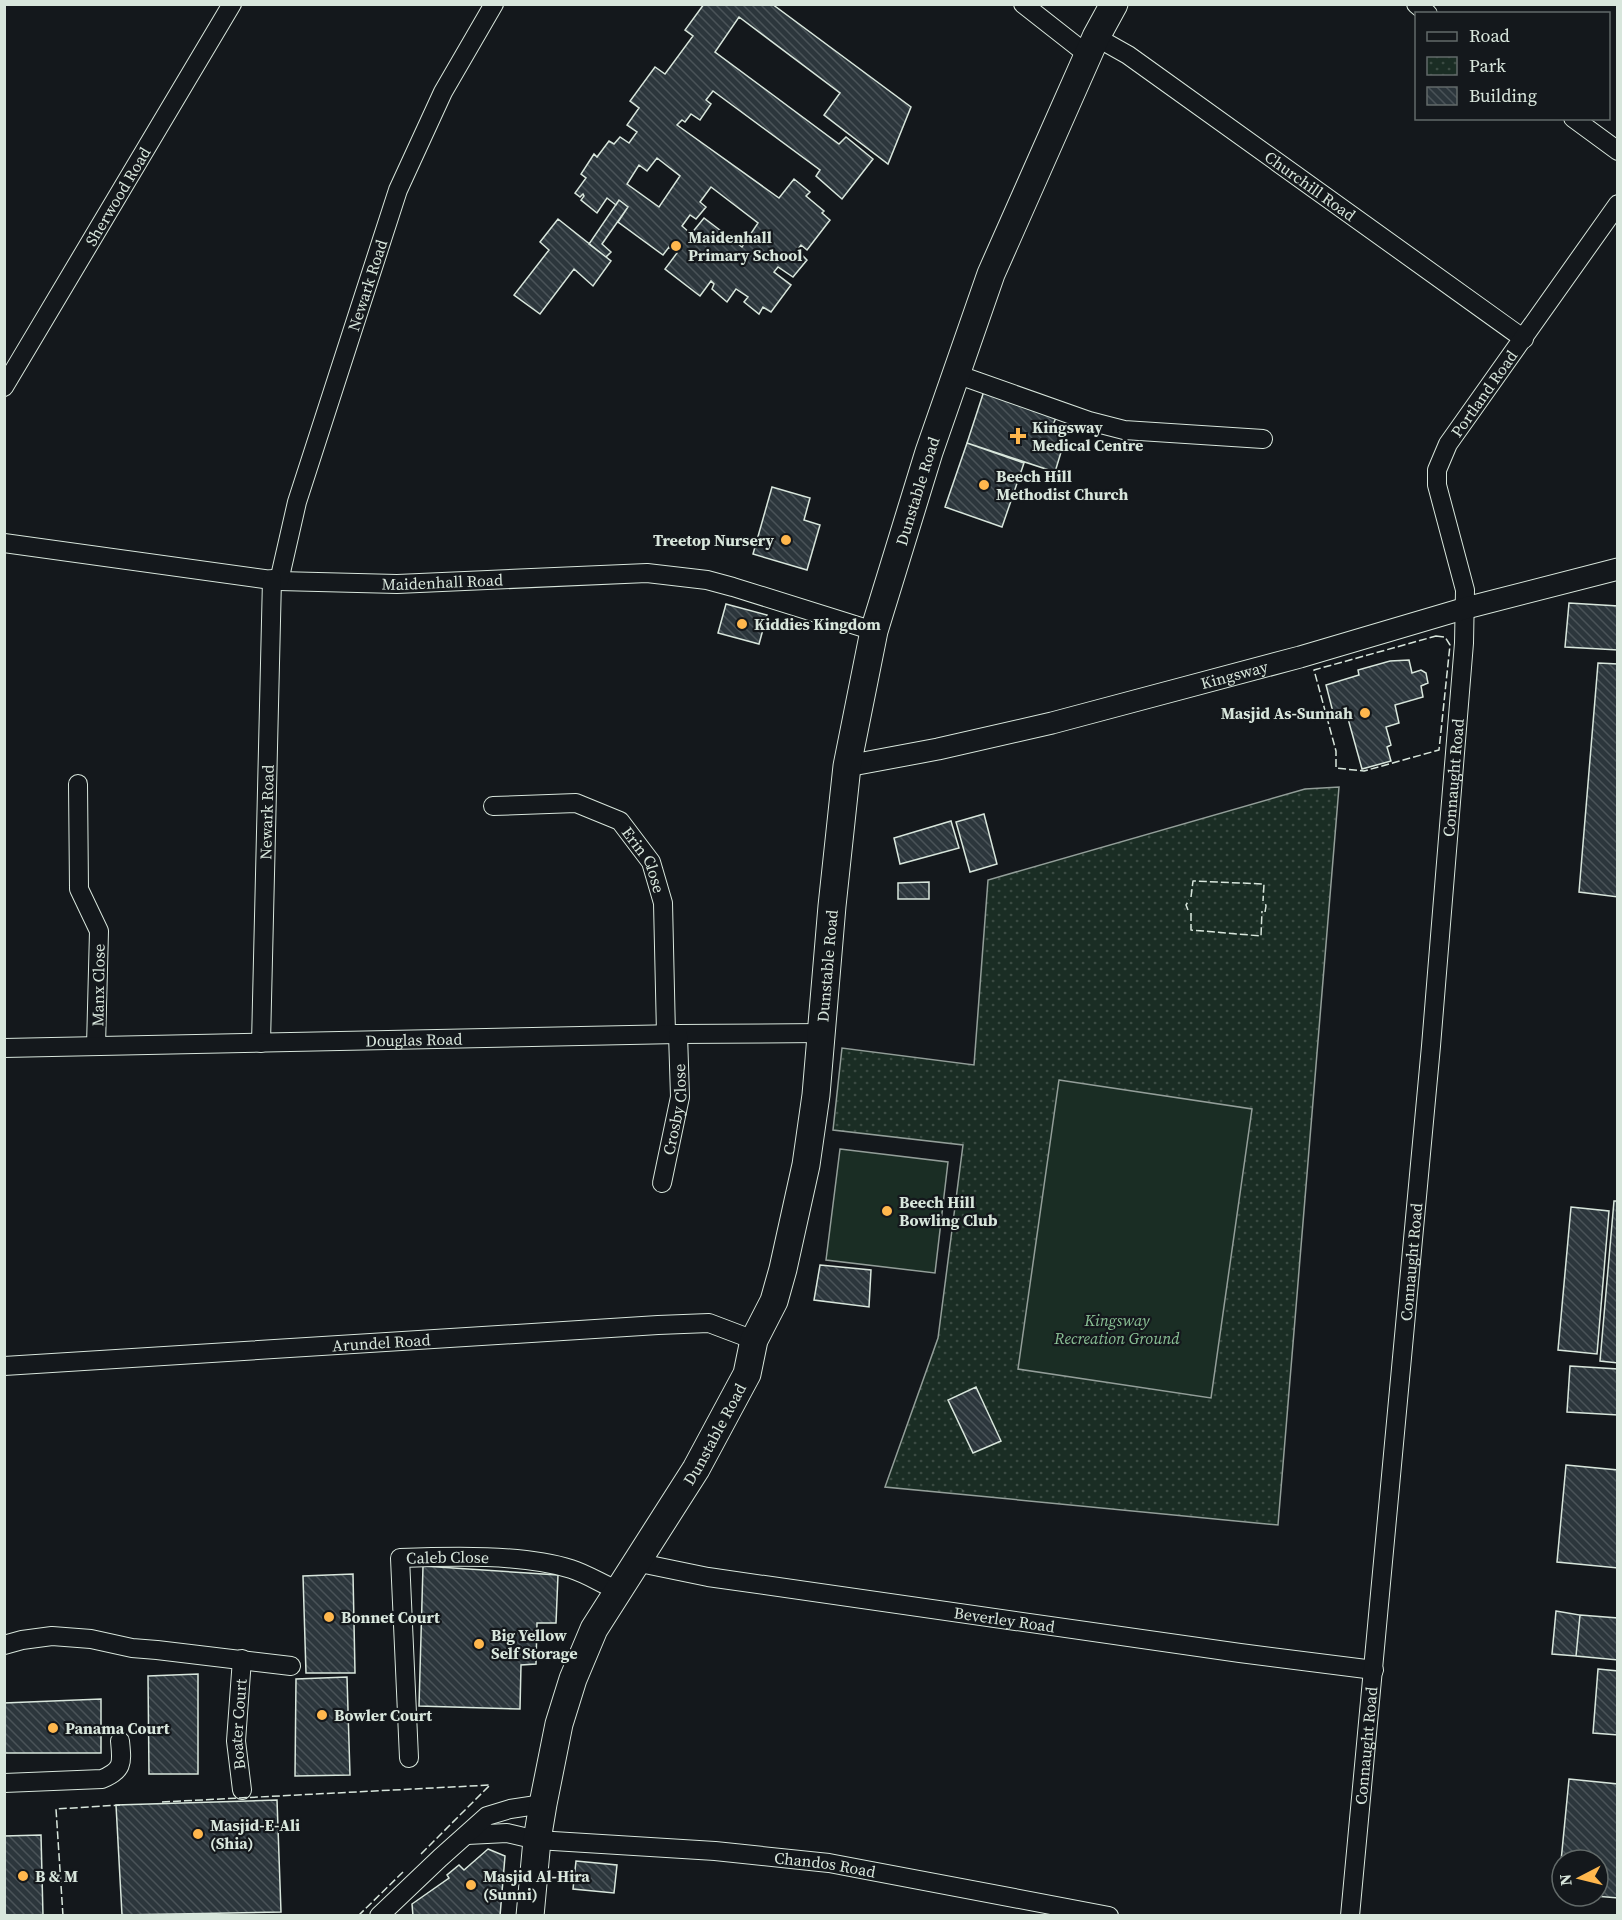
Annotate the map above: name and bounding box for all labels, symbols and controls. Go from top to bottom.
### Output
legend [1415,12,1610,120]
text: Road [1469,23,1510,48]
text: Park [1469,53,1506,78]
text: Building [1469,83,1537,108]
street label: Sherwood Road [80,143,155,250]
street label: Churchill Road [1260,146,1360,226]
place label: Maidenhall Primary School [688,226,802,266]
street label: Newark Road [342,237,392,334]
marker: Maidenhall Primary School [669,239,683,253]
street label: Portland Road [1445,346,1522,441]
place label: Kingsway Medical Centre [1032,416,1143,456]
marker: Kingsway Medical Centre [1009,427,1027,445]
street label: Dunstable Road [890,434,945,548]
place label: Beech Hill Methodist Church [996,465,1128,505]
marker: Beech Hill Methodist Church [977,478,991,492]
place label: Treetop Nursery [653,529,774,551]
marker: Treetop Nursery [779,533,793,547]
street label: Maidenhall Road [381,568,503,595]
place label: Kiddies Kingdom [754,613,881,635]
marker: Kiddies Kingdom [735,617,749,631]
street label: Kingsway [1198,655,1271,694]
place label: Masjid As-Sunnah [1221,702,1353,724]
marker: Masjid As-Sunnah [1358,706,1372,720]
street label: Connaught Road [1437,718,1469,838]
street label: Newark Road [254,764,279,860]
street label: Erin Close [617,822,670,896]
street label: Dunstable Road [811,909,843,1023]
street label: Manx Close [86,943,110,1027]
street label: Douglas Road [365,1027,463,1051]
street label: Crosby Close [657,1063,692,1157]
place label: Beech Hill Bowling Club [899,1191,998,1231]
street label: Connaught Road [1394,1202,1427,1322]
marker: Beech Hill Bowling Club [880,1204,894,1218]
park label: Kingsway Recreation Ground [1053,1309,1180,1349]
street label: Arundel Road [331,1328,431,1356]
street label: Dunstable Road [678,1379,751,1489]
street label: Caleb Close [406,1546,490,1569]
street label: Beverley Road [953,1601,1056,1637]
place label: Bonnet Court [341,1606,440,1628]
marker: Bonnet Court [322,1610,336,1624]
place label: Big Yellow Self Storage [491,1624,578,1664]
marker: Big Yellow Self Storage [472,1637,486,1651]
street label: Boater Court [225,1677,252,1771]
street label: Connaught Road [1349,1686,1382,1806]
place label: Bowler Court [334,1704,432,1726]
marker: Bowler Court [315,1708,329,1722]
place label: Panama Court [65,1717,170,1739]
marker: Panama Court [46,1721,60,1735]
place label: Masjid-E-Ali (Shia) [210,1814,300,1854]
marker: Masjid-E-Ali (Shia) [191,1827,205,1841]
street label: Chandos Road [773,1846,878,1883]
north arrow [1550,1848,1610,1908]
place label: B & M [35,1865,78,1887]
place label: Masjid Al-Hira (Sunni) [483,1865,590,1905]
marker: B & M [16,1869,30,1883]
text: N [1553,1872,1577,1887]
marker: Masjid Al-Hira (Sunni) [464,1878,478,1892]

